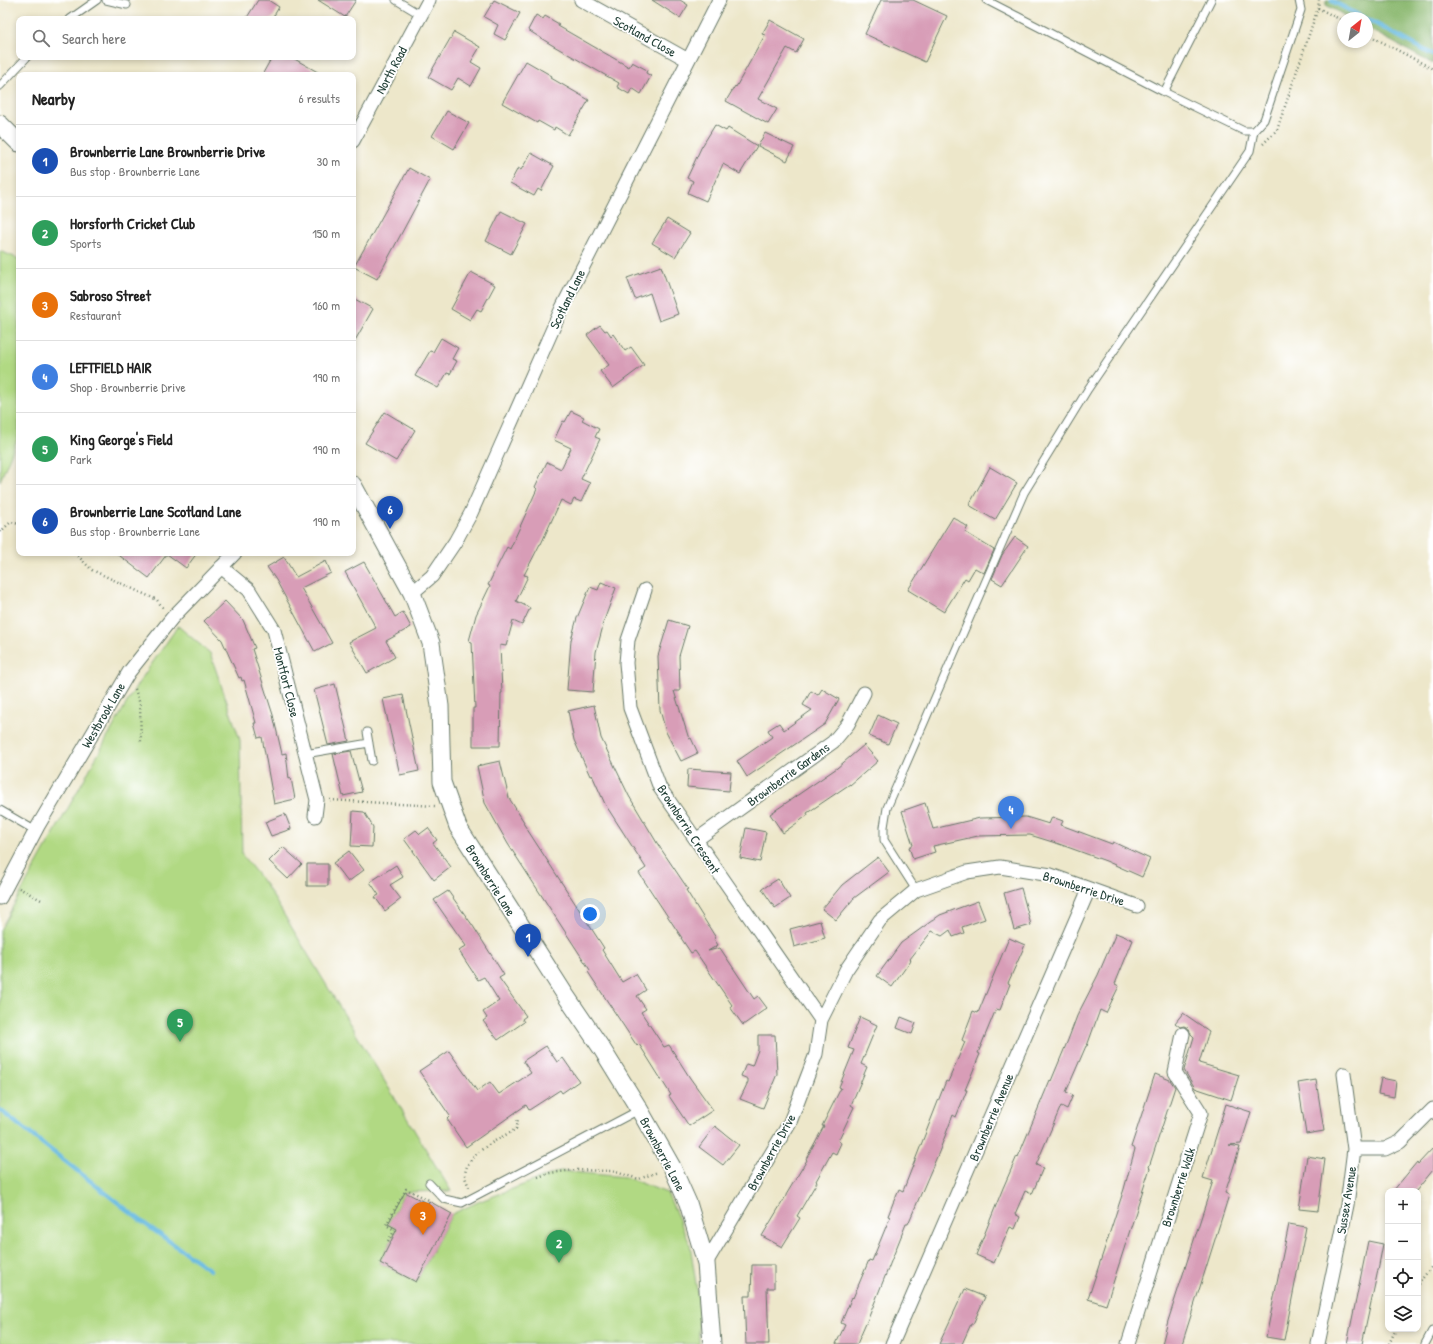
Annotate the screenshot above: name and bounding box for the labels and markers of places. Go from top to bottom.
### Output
pin: 6 [377,496,403,529]
pin: 4 [998,796,1024,829]
pin: 1 [515,924,541,957]
pin: 5 [167,1009,193,1042]
pin: 3 [410,1202,436,1235]
pin: 2 [546,1230,572,1263]

